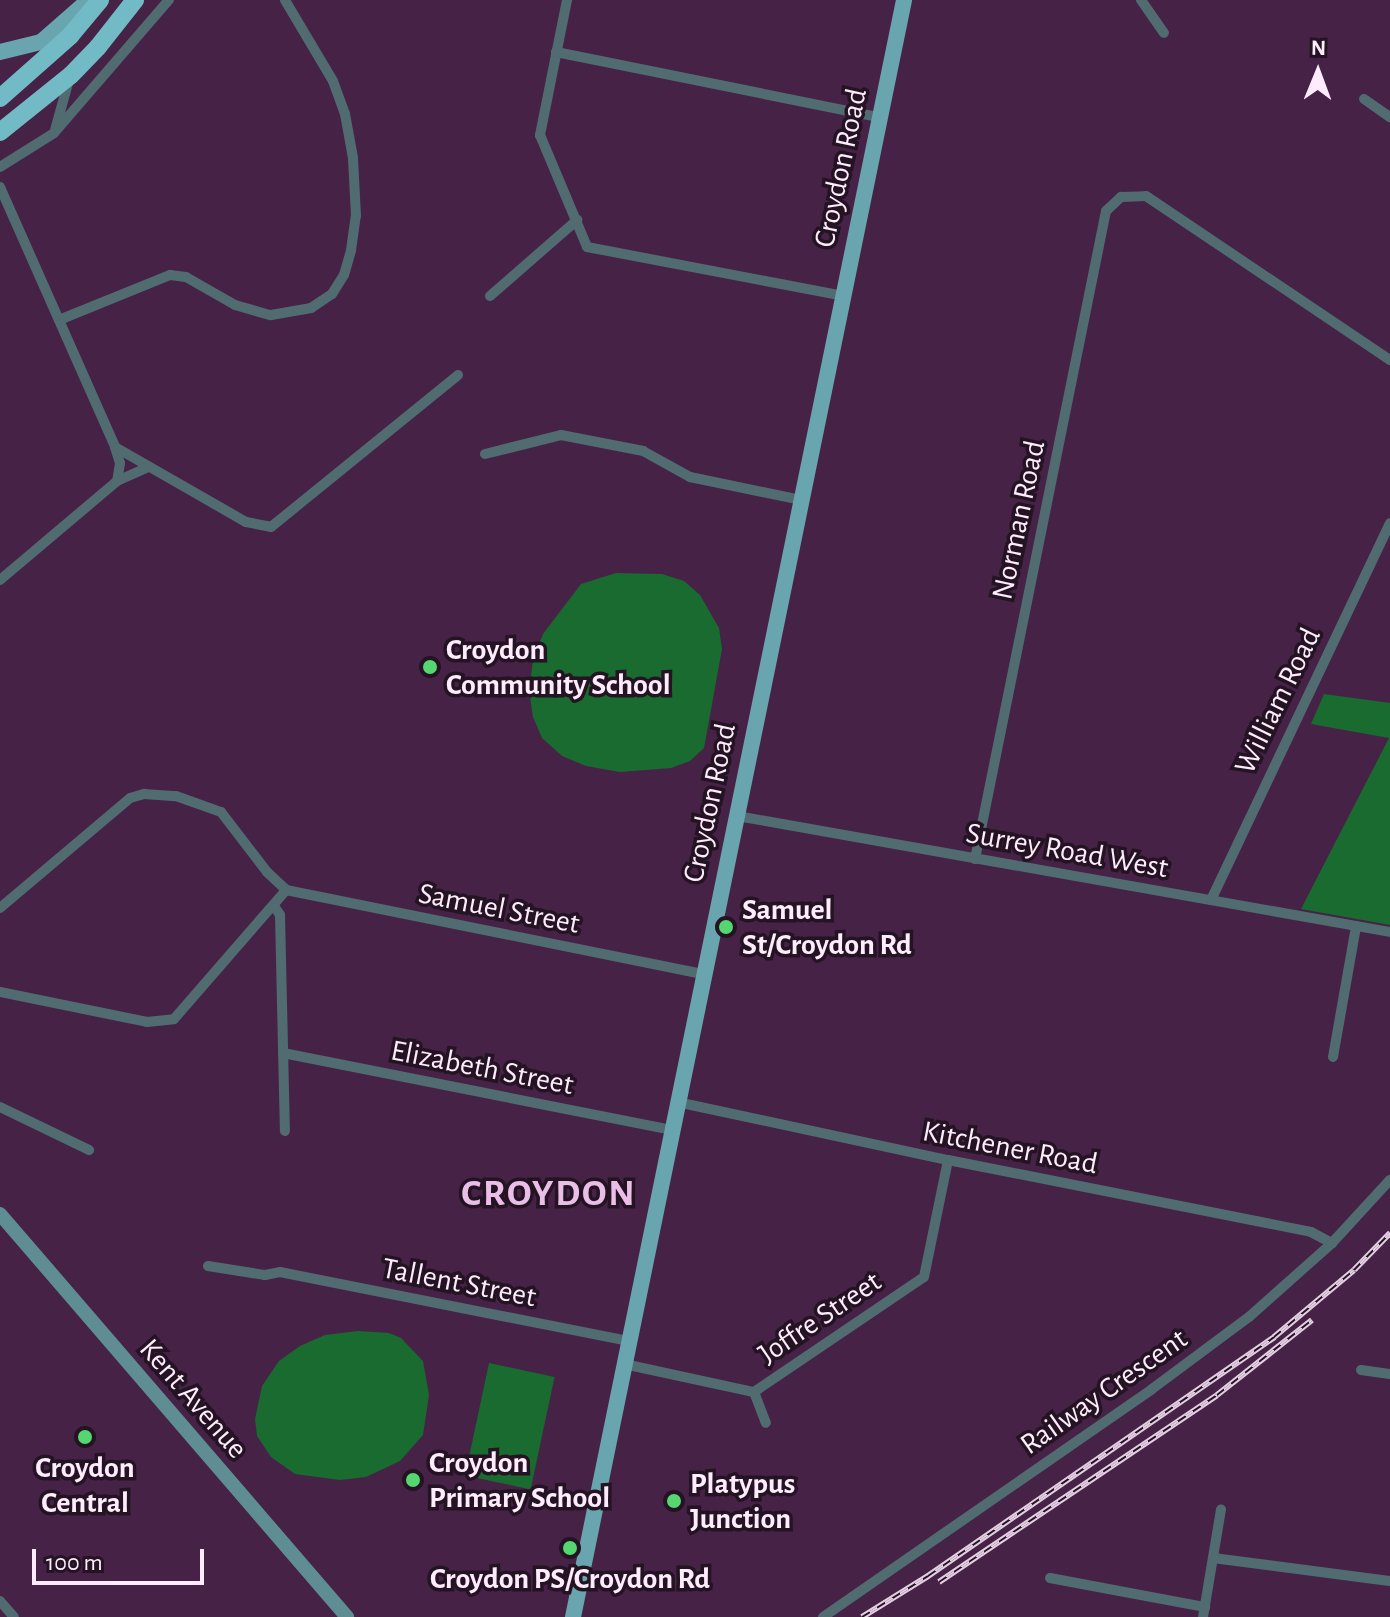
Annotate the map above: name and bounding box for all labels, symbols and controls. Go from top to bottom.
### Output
north arrow [1278,32,1358,112]
text: N [1311,37,1326,59]
street label: Croydon Road [807,85,875,251]
street label: Norman Road [985,437,1053,603]
street label: William Road [1227,622,1329,780]
place label: Croydon Community School [446,632,671,702]
marker: Croydon Community School [421,658,439,676]
street label: Croydon Road [676,720,744,886]
street label: Surrey Road West [963,816,1171,886]
street label: Samuel Street [415,876,583,942]
place label: Samuel St/Croydon Rd [742,892,912,962]
marker: Samuel St/Croydon Rd [717,918,735,936]
street label: Elizabeth Street [388,1033,576,1103]
street label: Kitchener Road [919,1113,1101,1183]
district label: CROYDON [461,1172,637,1218]
street label: Tallent Street [379,1250,539,1316]
street label: Joffre Street [752,1264,888,1372]
street label: Railway Crescent [1014,1321,1194,1463]
street label: Kent Avenue [131,1332,255,1466]
marker: Croydon Central [76,1428,94,1446]
place label: Croydon Primary School [429,1445,610,1516]
place label: Croydon Central [35,1450,135,1520]
place label: Platypus Junction [690,1466,795,1536]
marker: Croydon Primary School [404,1471,422,1489]
marker: Platypus Junction [665,1492,683,1510]
scale bar [36,1533,208,1583]
marker: Croydon PS/Croydon Rd [561,1539,579,1557]
text: 100 m [46,1551,103,1575]
place label: Croydon PS/Croydon Rd [430,1561,710,1597]

